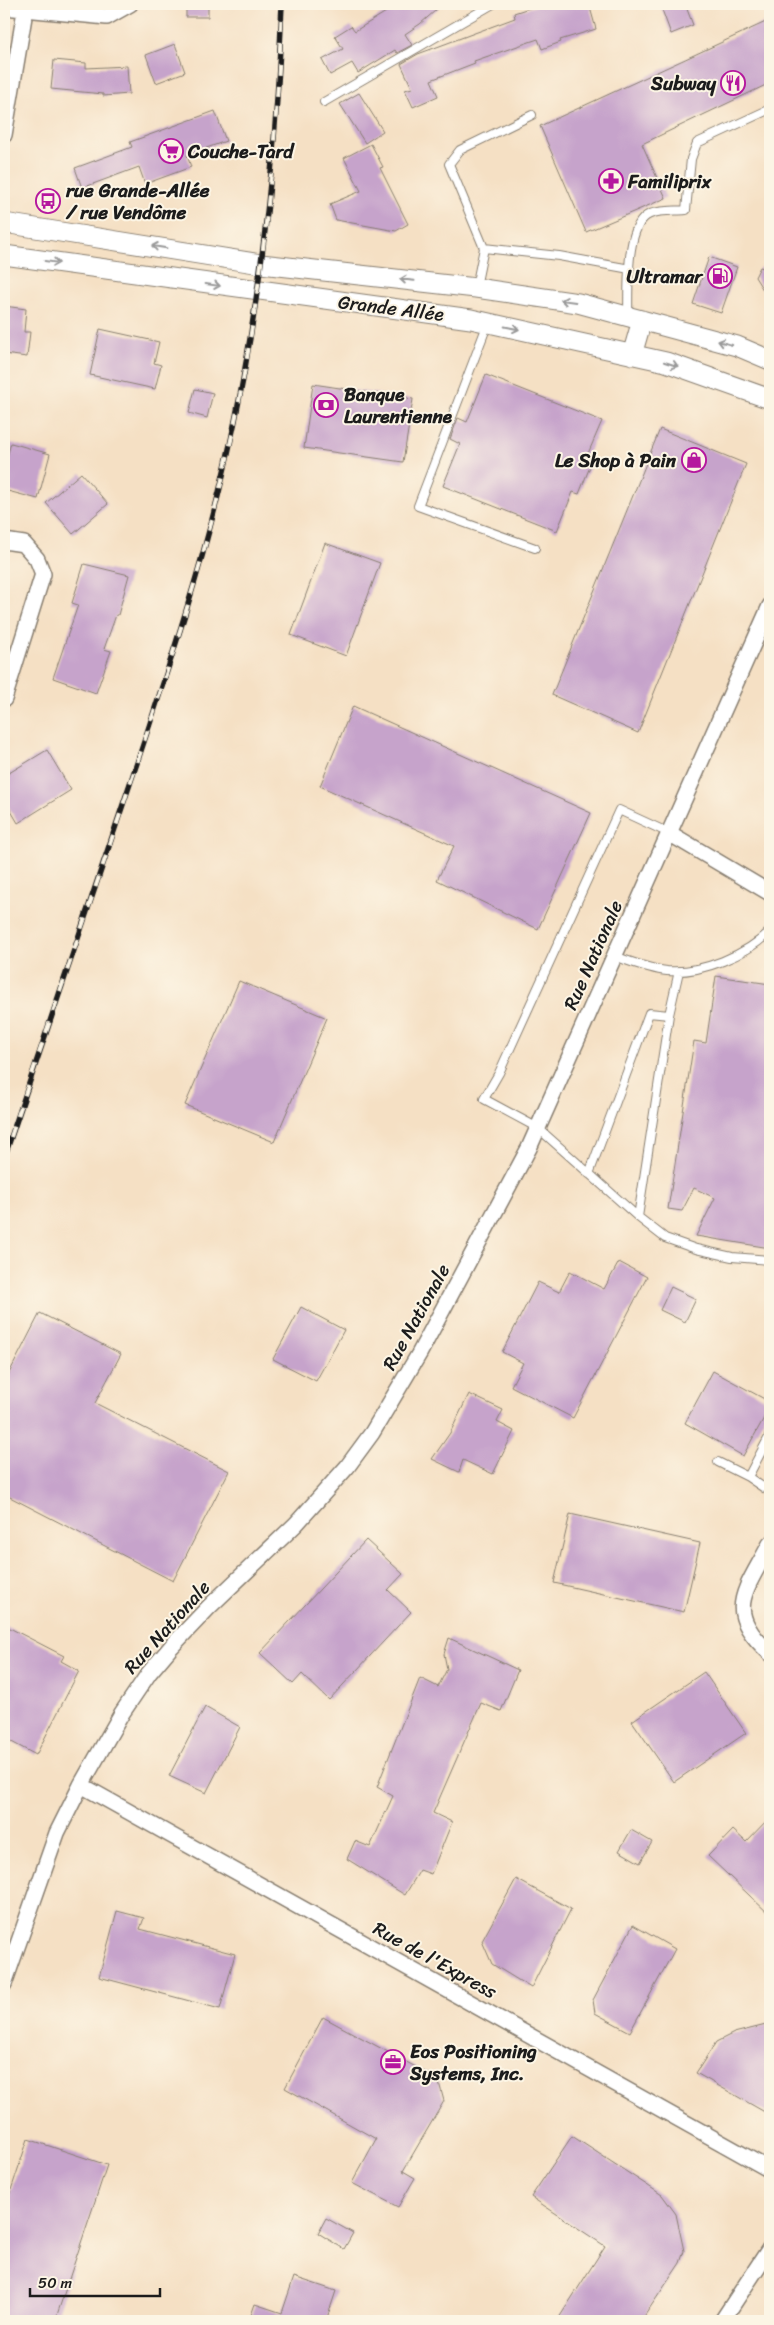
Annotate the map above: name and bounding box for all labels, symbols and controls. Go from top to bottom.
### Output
place label: Subway [650,67,717,100]
restaurant icon: Subway [720,70,746,96]
place label: Couche-Tard [187,135,295,168]
supermarket icon: Couche-Tard [158,138,184,164]
place label: Familiprix [627,165,712,198]
pharmacy icon: Familiprix [598,168,624,194]
place label: rue Grande-Allée / rue Vendôme [65,174,210,229]
bus stop icon: rue Grande-Allée / rue Vendôme [35,188,61,214]
one-way arrow [151,242,167,252]
one-way arrow [44,257,60,267]
place label: Ultramar [626,260,704,293]
fuel station icon: Ultramar [707,263,733,289]
one-way arrow [399,275,415,285]
one-way arrow [205,280,221,290]
street label: Grande Allée [336,285,446,331]
one-way arrow [560,296,576,306]
one-way arrow [504,324,520,333]
one-way arrow [717,338,733,347]
one-way arrow [662,360,678,370]
place label: Banque Laurentienne [344,378,453,433]
bank icon: Banque Laurentienne [313,392,339,418]
place label: Le Shop à Pain [555,444,677,477]
shop icon: Le Shop à Pain [681,447,707,473]
street label: Rue Nationale [554,894,632,1015]
street label: Rue Nationale [373,1257,459,1376]
street label: Rue Nationale [115,1572,219,1682]
street label: Rue de l'Express [367,1912,503,2008]
place label: Eos Positioning Systems, Inc. [409,2035,537,2090]
office icon: Eos Positioning Systems, Inc. [380,2049,406,2075]
scale bar [30,2265,160,2297]
text: 50 m [38,2270,73,2296]

